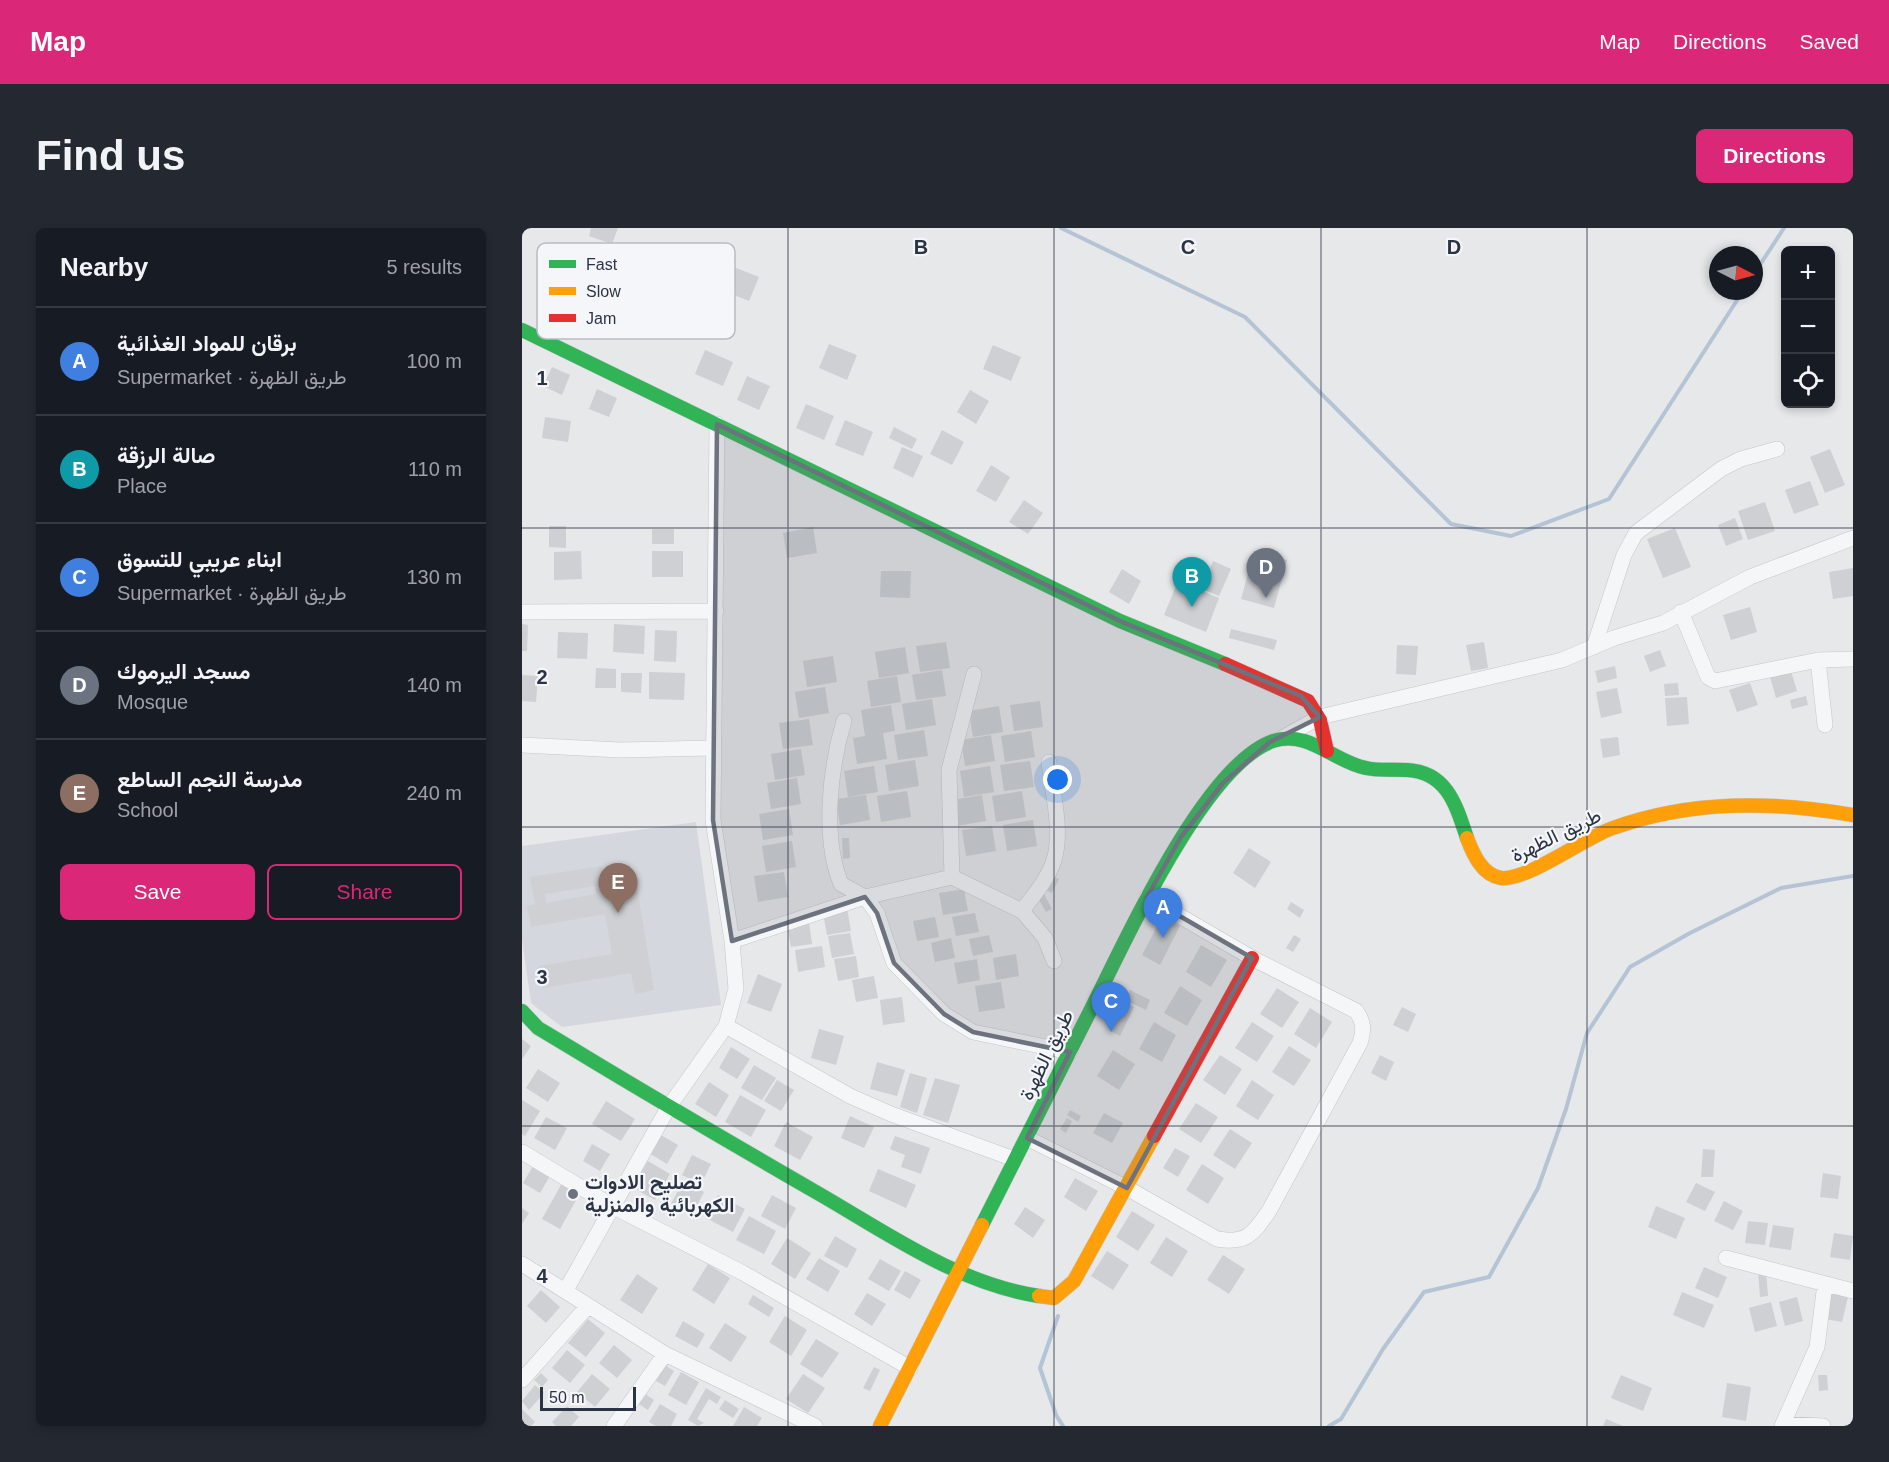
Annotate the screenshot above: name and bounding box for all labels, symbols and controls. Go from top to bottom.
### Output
text: Map [30,26,86,57]
text: Map [1599,30,1640,53]
text: Directions [1673,30,1766,53]
text: Saved [1799,30,1859,53]
button: Directions [1696,129,1853,183]
text: Find us [36,132,185,179]
text: B [914,236,928,258]
text: C [1181,236,1195,258]
text: D [1447,236,1461,258]
legend [537,243,735,339]
north arrow [1709,246,1763,300]
map controls [1781,246,1835,408]
button: + [1781,246,1835,300]
text: Nearby [60,252,148,282]
text: 5 results [386,256,462,278]
text: Fast [586,256,618,273]
text: Slow [586,283,621,300]
button: − [1781,300,1835,354]
text: Jam [586,310,616,327]
text: برقان للمواد الغذائية [117,331,297,356]
text: A [72,350,87,372]
text: 100 m [406,350,462,372]
button: locate [1781,354,1835,408]
text: Supermarket · طريق الظهرة [117,366,347,388]
text: 1 [536,367,548,389]
text: صالة الرزقة [117,443,215,468]
text: B [72,458,87,480]
text: 110 m [408,458,462,480]
text: Place [117,475,167,497]
text: ابناء عريبي للتسوق [117,547,282,572]
pin: D [1246,548,1286,598]
pin: B [1172,558,1212,607]
text: C [72,566,87,588]
text: 130 m [406,566,462,588]
text: Supermarket · طريق الظهرة [117,582,347,604]
text: مسجد اليرموك [117,659,250,684]
text: 2 [536,666,548,688]
text: D [72,674,87,696]
text: 140 m [406,674,462,696]
text: Mosque [117,691,188,713]
your location [1043,765,1072,794]
text: مدرسة النجم الساطع [117,767,302,792]
text: E [73,782,86,804]
text: 240 m [406,782,462,804]
text: School [117,799,178,821]
street label: طريق الظهرة [1507,804,1605,868]
button: Save [60,864,255,920]
button: Share [267,864,462,920]
pin: E [598,864,638,913]
pin: A [1144,888,1182,938]
text: 3 [536,966,548,988]
pin: C [1092,982,1130,1032]
street label: طريق الظهرة [1015,1006,1079,1104]
place label: تصليح الادوات الكهربائية والمنزلية [585,1171,734,1218]
marker: تصليح الادوات الكهربائية والمنزلية [566,1187,580,1201]
text: 4 [536,1265,548,1287]
scale bar [540,1384,636,1412]
text: 50 m [549,1389,585,1406]

